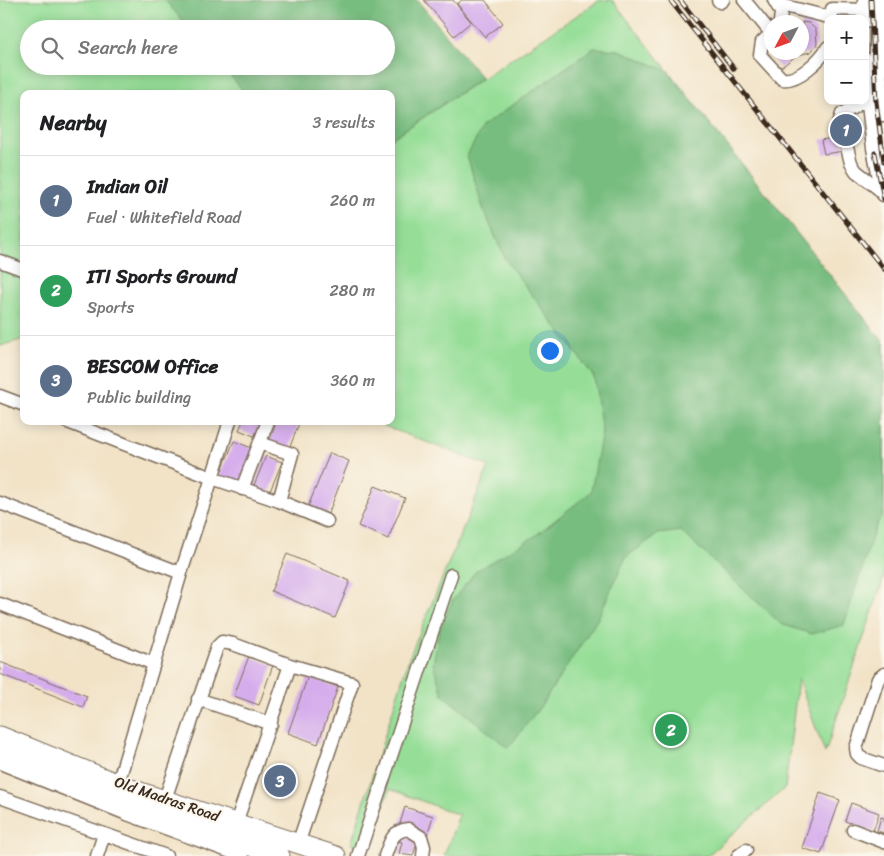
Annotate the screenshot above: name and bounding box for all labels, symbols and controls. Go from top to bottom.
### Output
north arrow [764,15,809,60]
map controls [824,15,869,105]
button: + [824,15,869,60]
search box [20,20,395,75]
text: Search here [78,31,178,64]
icon: search [38,34,66,62]
button: − [824,60,869,105]
text: Nearby [40,104,106,142]
text: 3 results [312,108,375,137]
pin: 1 [830,111,862,149]
text: Indian Oil [87,170,168,203]
text: 1 [53,186,59,215]
text: 260 m [330,186,375,215]
text: Fuel · Whitefield Road [87,203,241,232]
text: ITI Sports Ground [87,260,236,293]
text: 2 [51,276,61,305]
text: 280 m [330,276,375,305]
text: Sports [87,293,134,322]
your location [537,338,563,364]
text: BESCOM Office [87,350,218,383]
text: 3 [52,366,60,395]
text: 360 m [331,366,375,395]
text: Public building [87,383,191,412]
pin: 2 [655,711,687,749]
pin: 3 [264,762,296,800]
street label: Old Madras Road [111,769,224,830]

